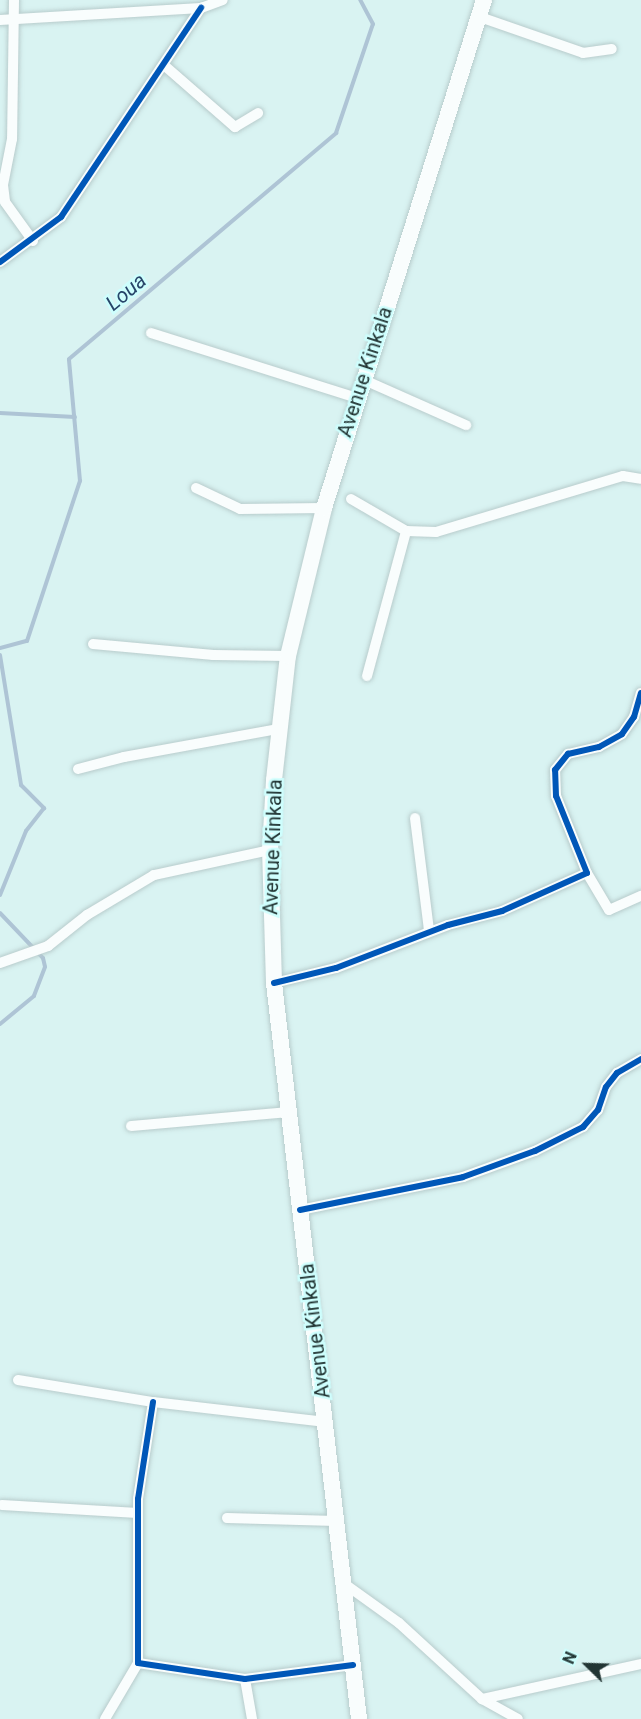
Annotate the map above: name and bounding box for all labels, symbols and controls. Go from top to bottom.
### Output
water label: Loua [101,268,151,316]
street label: Avenue Kinkala [333,304,397,440]
street label: Avenue Kinkala [259,779,287,915]
street label: Avenue Kinkala [295,1262,335,1400]
north arrow [557,1635,617,1695]
text: N [559,1649,581,1667]

